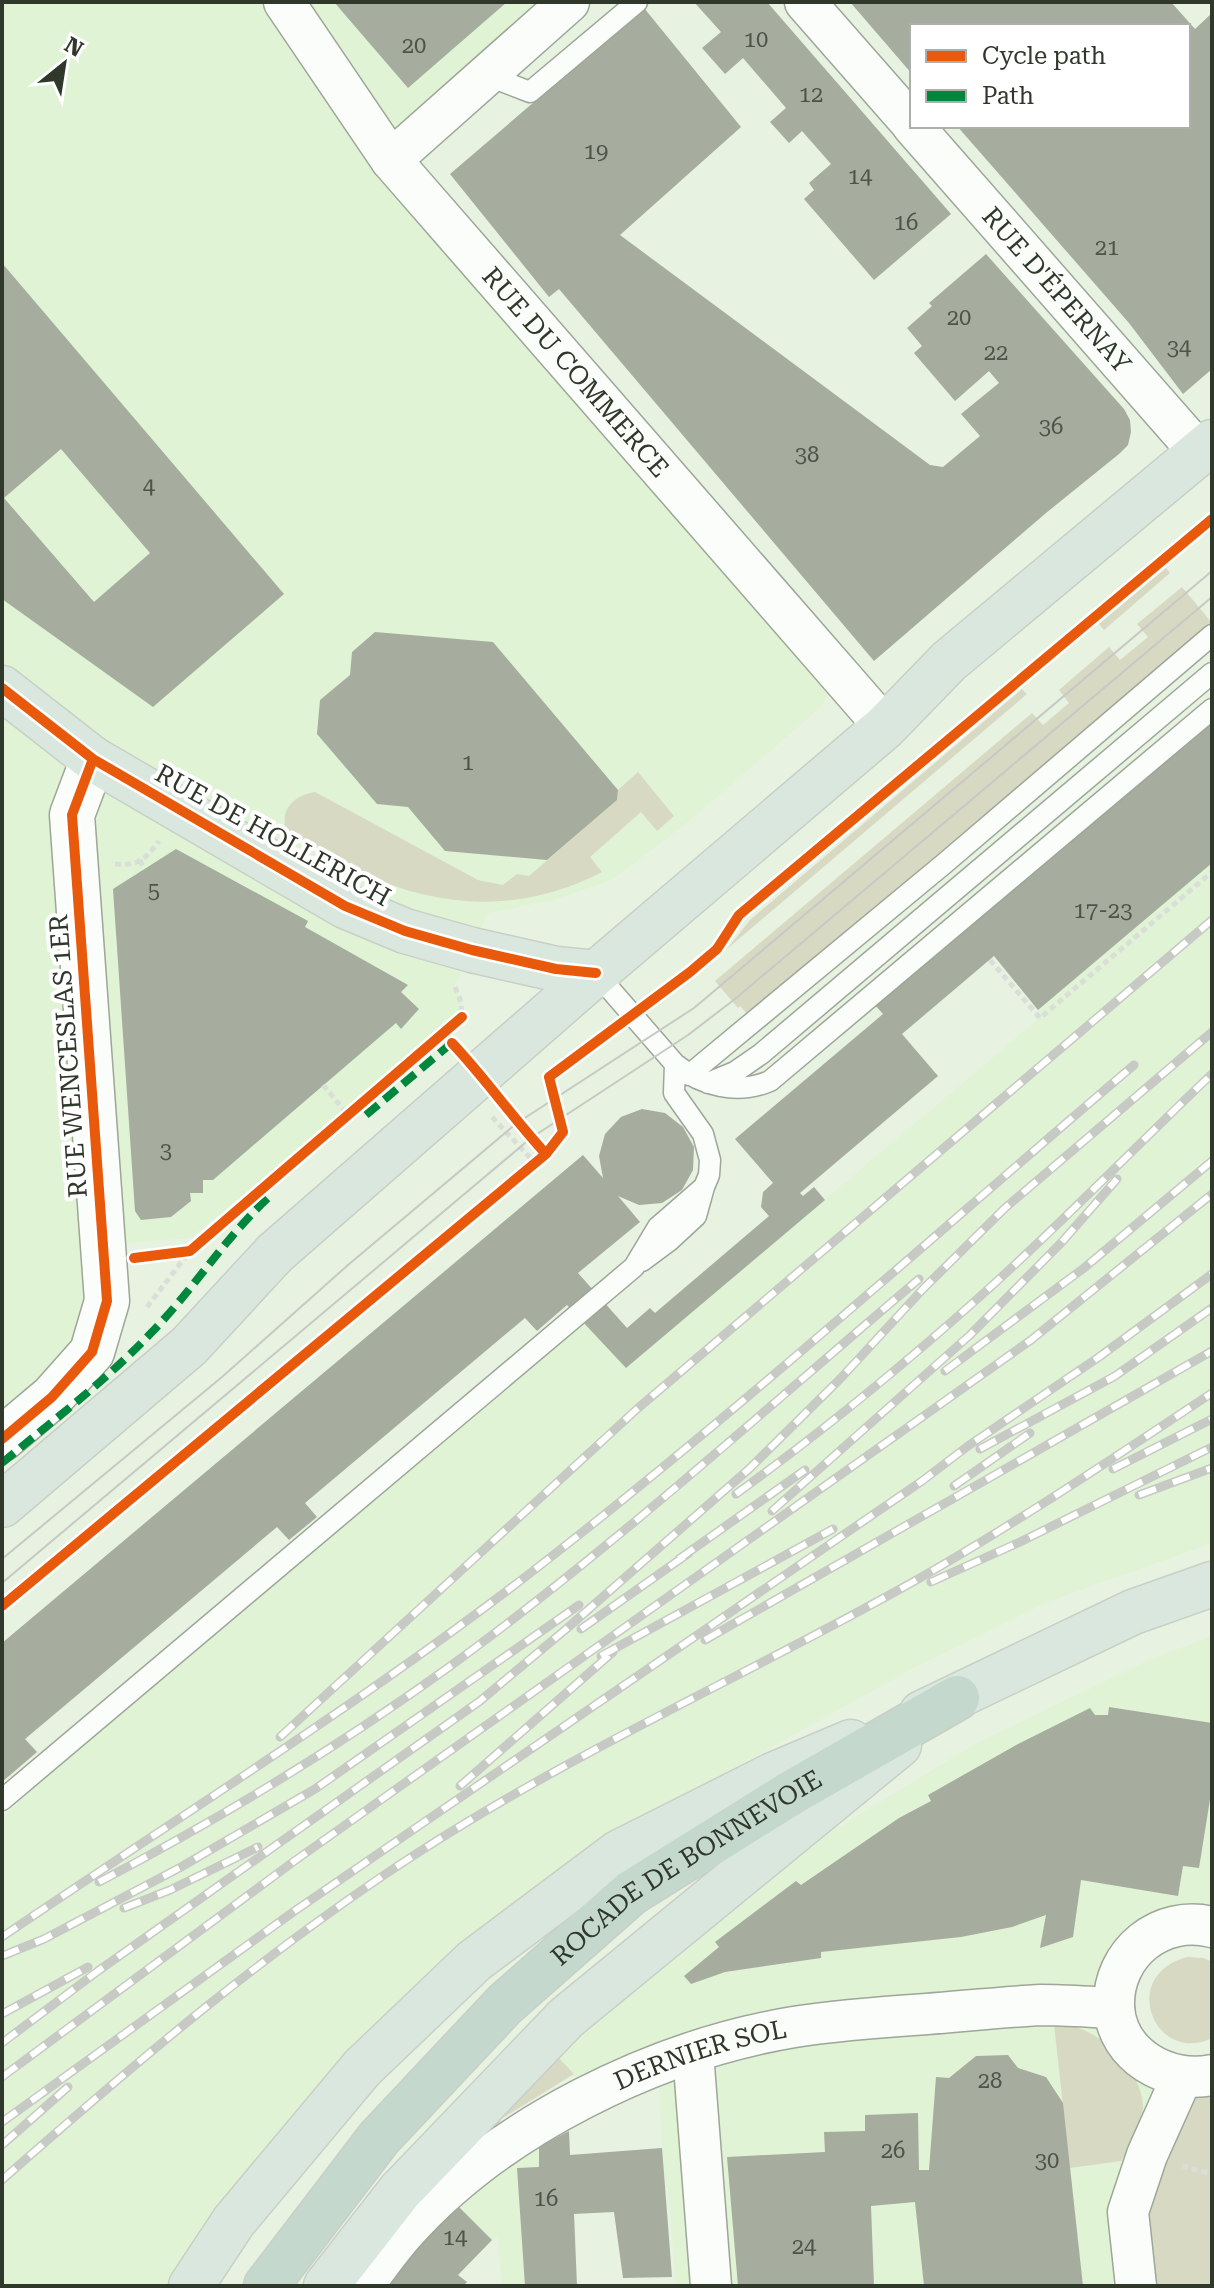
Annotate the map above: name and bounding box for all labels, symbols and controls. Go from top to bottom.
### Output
north arrow [24,24,104,104]
legend [910,24,1190,128]
house number: 10 [744,27,768,52]
text: N [60,32,87,62]
house number: 20 [402,33,426,58]
text: Cycle path [982,42,1106,70]
house number: 12 [799,82,823,107]
text: Path [982,82,1034,110]
house number: 19 [584,139,608,164]
house number: 14 [848,164,873,189]
street label: RUE D'ÉPERNAY [976,201,1138,379]
house number: 16 [894,210,918,235]
house number: 21 [1095,235,1119,260]
street label: RUE DU COMMERCE [476,261,675,483]
house number: 20 [947,305,971,330]
house number: 34 [1167,335,1192,360]
house number: 22 [984,340,1008,365]
house number: 36 [1039,414,1063,439]
house number: 38 [795,442,819,467]
house number: 4 [143,474,156,499]
house number: 1 [462,750,474,775]
street label: RUE DE HOLLERICH [150,758,396,912]
house number: 5 [148,878,160,903]
house number: 17-23 [1074,898,1132,923]
street label: RUE WENCESLAS 1ER [43,913,93,1199]
house number: 3 [160,1138,172,1163]
street label: ROCADE DE BONNEVOIE [545,1764,827,1971]
street label: DERNIER SOL [609,2014,789,2096]
house number: 28 [978,2068,1002,2093]
house number: 26 [881,2138,905,2163]
house number: 30 [1035,2148,1059,2173]
house number: 16 [534,2186,558,2211]
house number: 14 [443,2225,468,2250]
house number: 24 [792,2234,817,2259]

